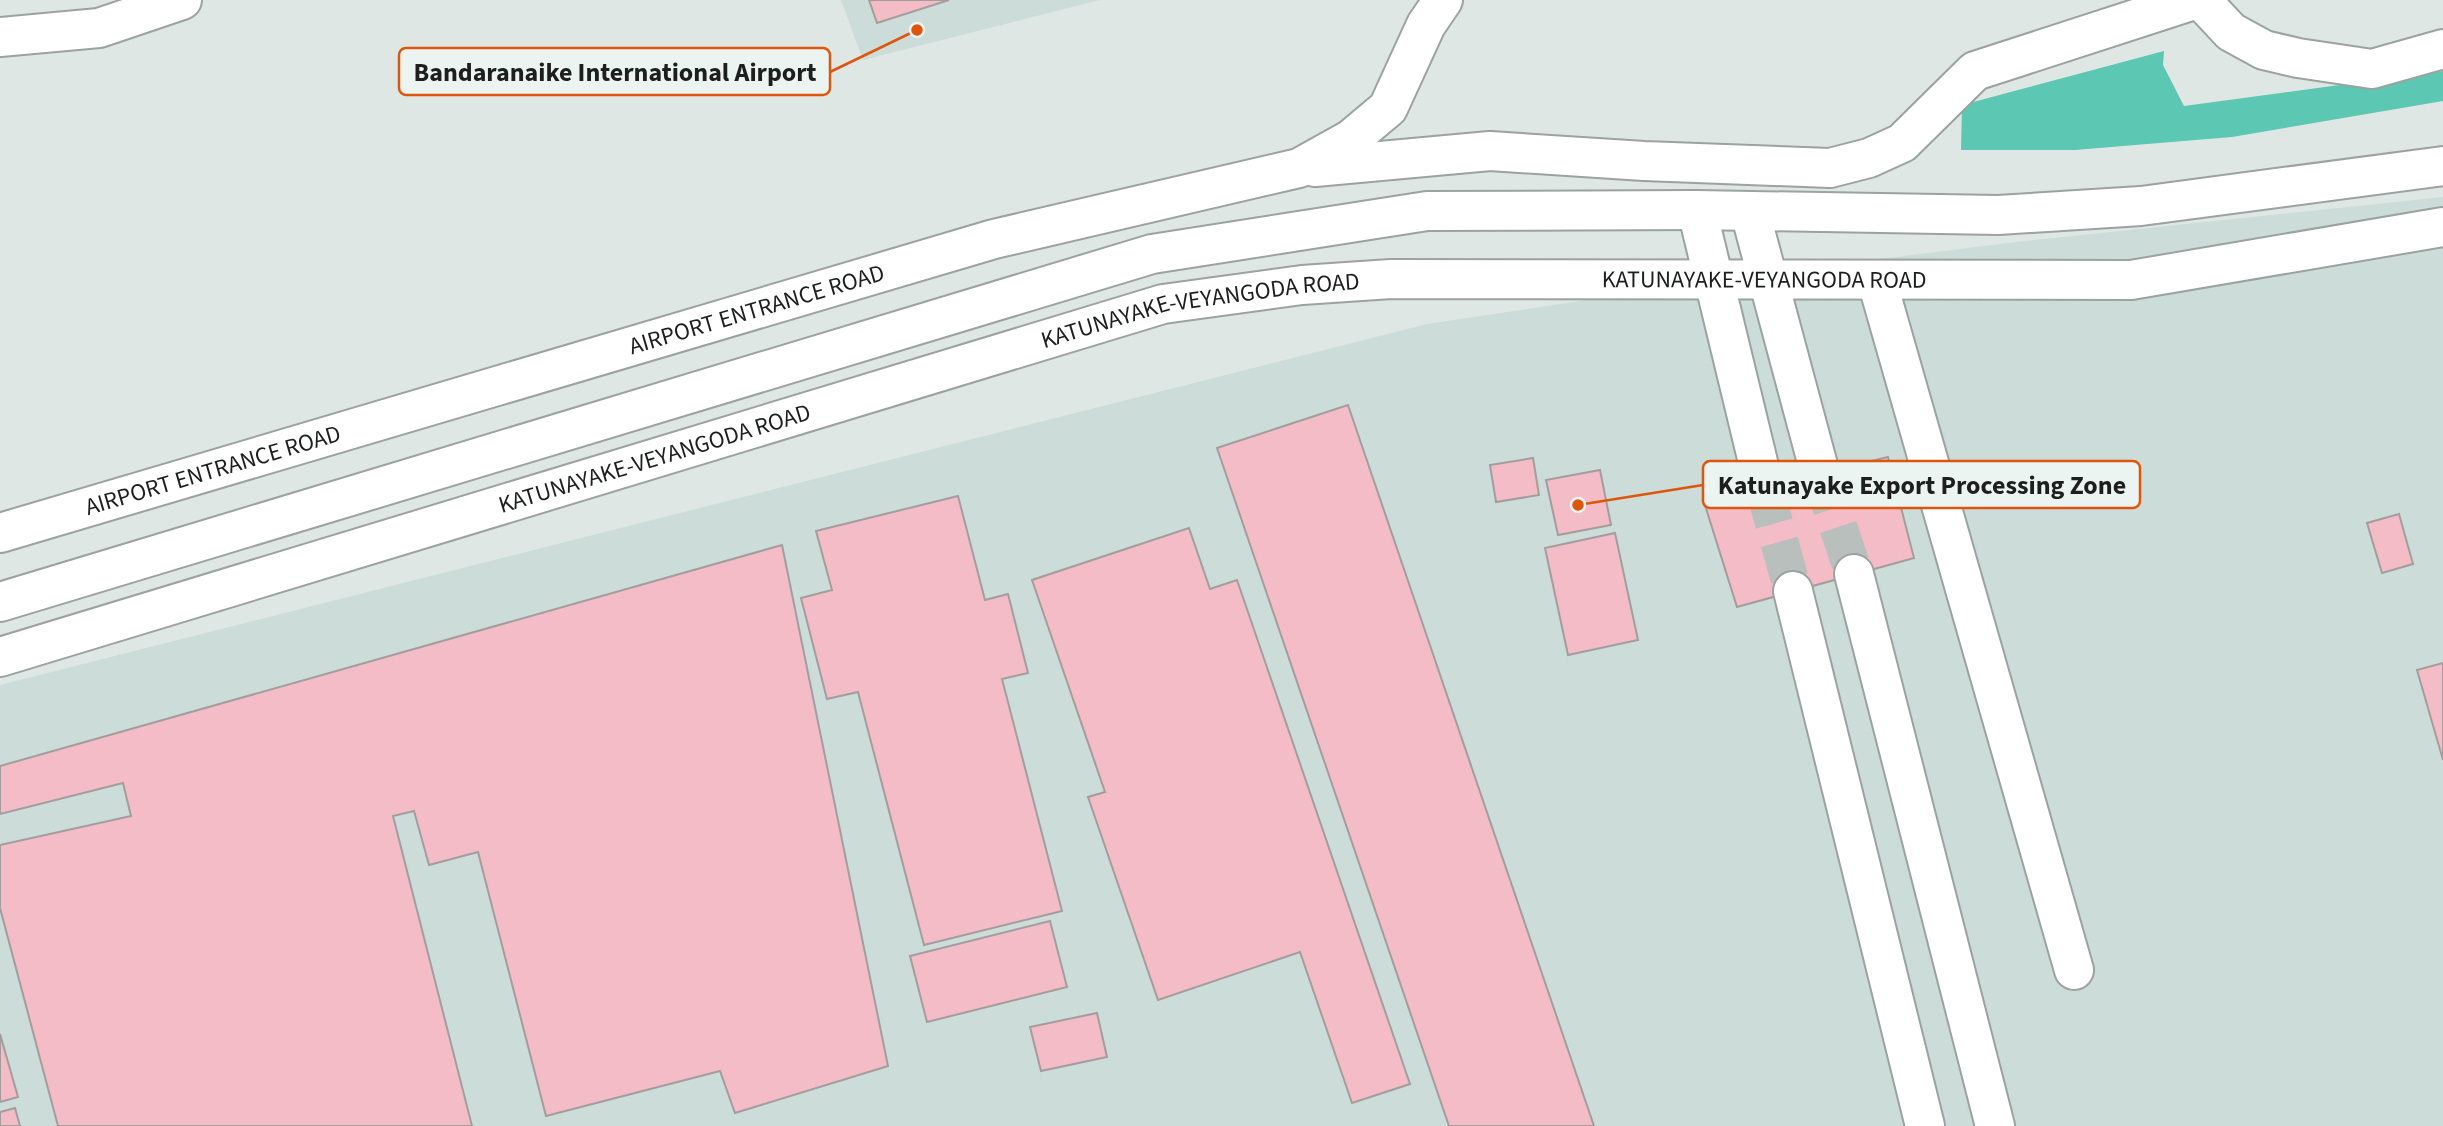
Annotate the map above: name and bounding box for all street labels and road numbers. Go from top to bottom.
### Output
street label: AIRPORT ENTRANCE ROAD [625,255,889,364]
street label: KATUNAYAKE-VEYANGODA ROAD [1602,262,1927,297]
street label: KATUNAYAKE-VEYANGODA ROAD [1037,264,1361,358]
street label: KATUNAYAKE-VEYANGODA ROAD [494,394,815,522]
street label: AIRPORT ENTRANCE ROAD [81,416,345,524]

